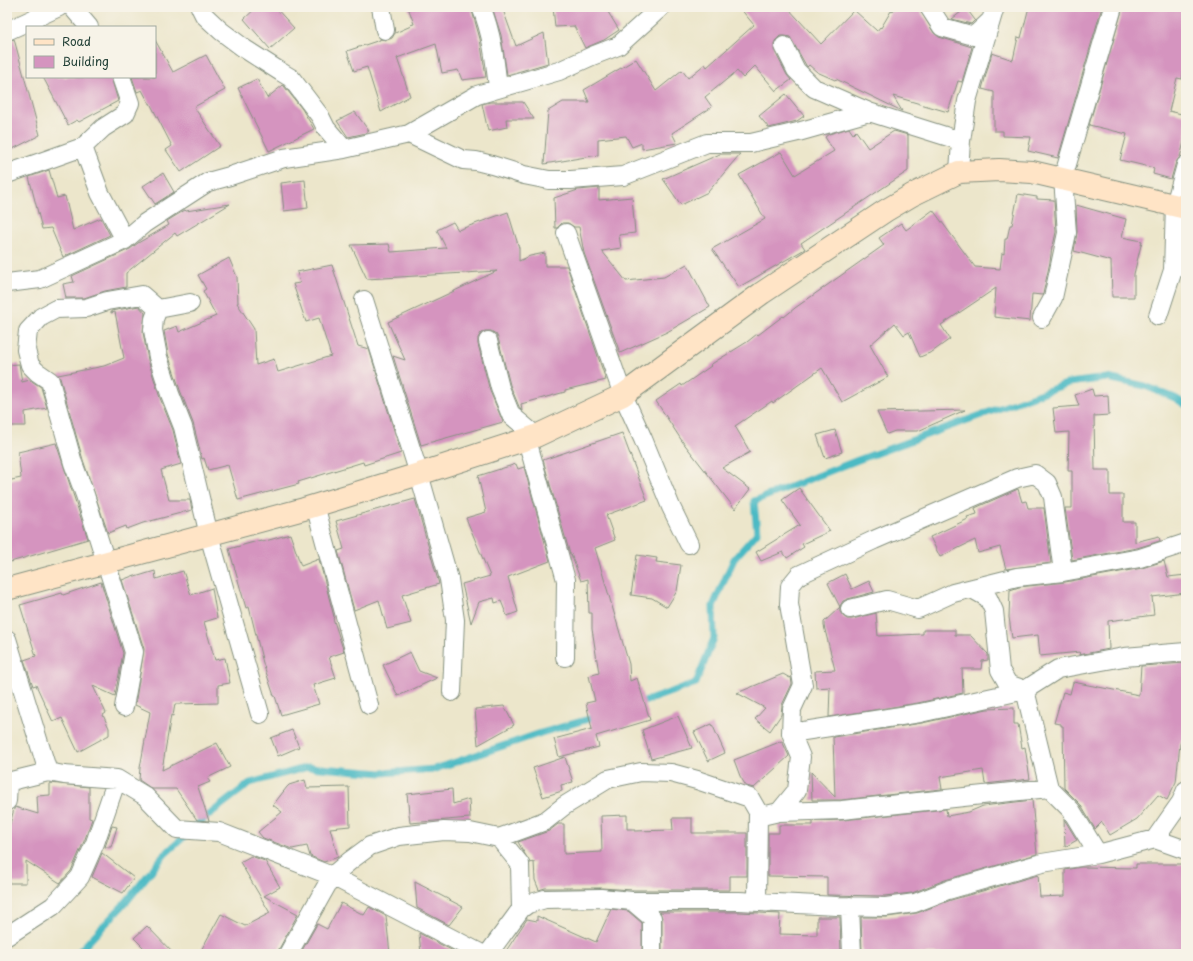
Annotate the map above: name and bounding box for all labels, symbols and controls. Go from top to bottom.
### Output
legend [26,26,156,78]
text: Road [62,32,91,50]
text: Building [62,52,109,70]

